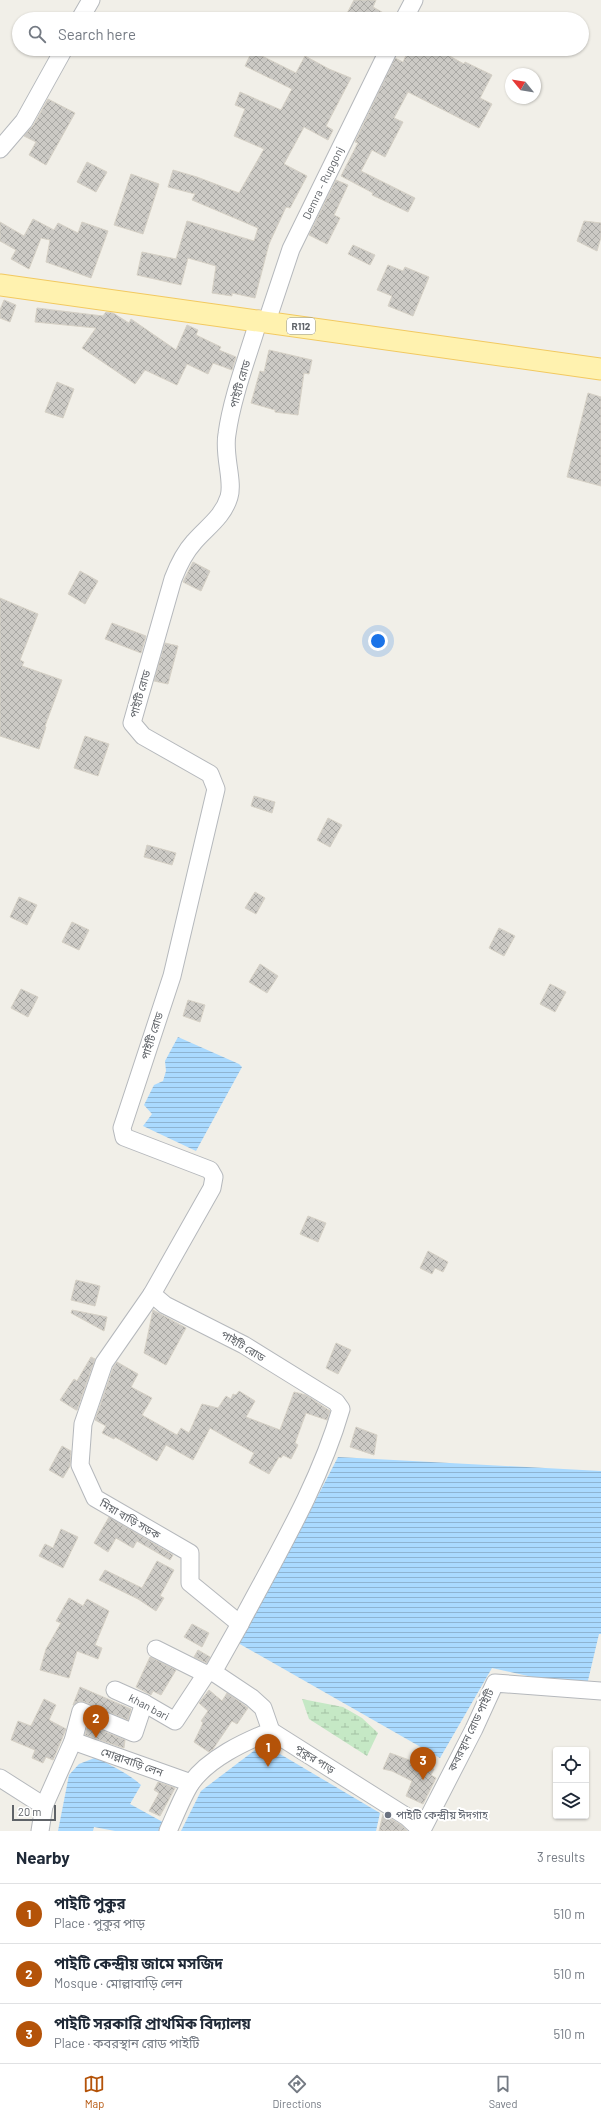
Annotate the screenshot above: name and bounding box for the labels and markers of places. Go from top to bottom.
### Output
pin: 2 [83,1705,109,1738]
pin: 1 [255,1734,281,1767]
pin: 3 [410,1747,436,1780]
place label: পাইটি কেন্দ্রীয় ঈদগাহ [396,1808,488,1821]
marker: পাইটি কেন্দ্রীয় ঈদগাহ [383,1810,393,1820]

